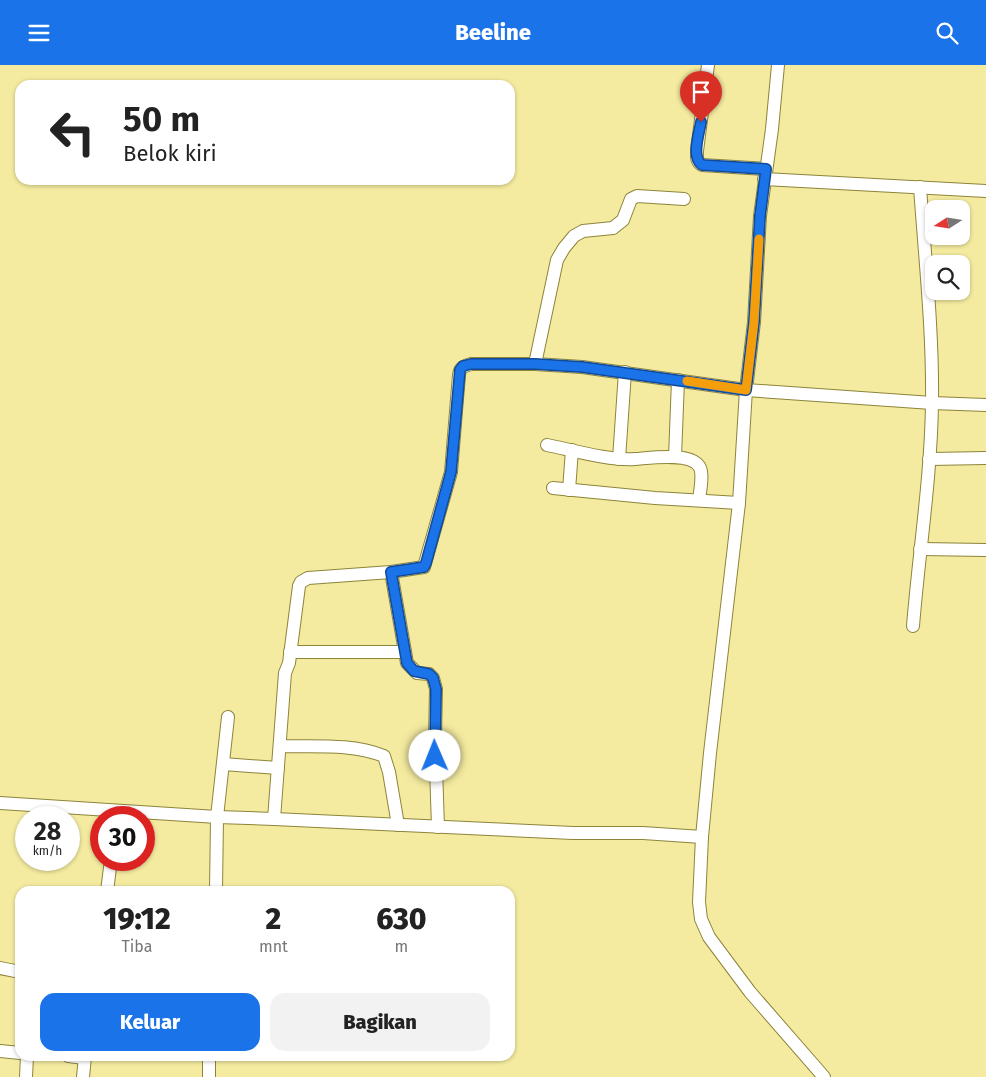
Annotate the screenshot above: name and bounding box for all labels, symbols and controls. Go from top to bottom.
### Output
icon: menu [25,19,53,47]
text: Beeline [455,19,531,46]
icon: search [933,19,961,47]
pin [680,71,722,122]
icon: arrive [687,78,715,106]
text: 50 m [123,98,200,140]
icon: left [40,100,105,165]
text: Belok kiri [123,140,217,167]
north arrow [925,200,970,245]
map controls [925,200,970,300]
button: search [925,255,970,300]
position arrow [408,729,460,781]
speed limit sign: 30 [90,806,155,871]
text: 28 [34,817,61,847]
text: km/h [33,844,62,858]
text: 19:12 [103,901,171,937]
text: 2 [266,901,281,937]
text: 630 [376,901,427,937]
text: Tiba [122,937,152,956]
text: mnt [259,937,288,956]
text: m [395,937,408,956]
button: Keluar [40,993,260,1051]
button: Bagikan [270,993,490,1051]

